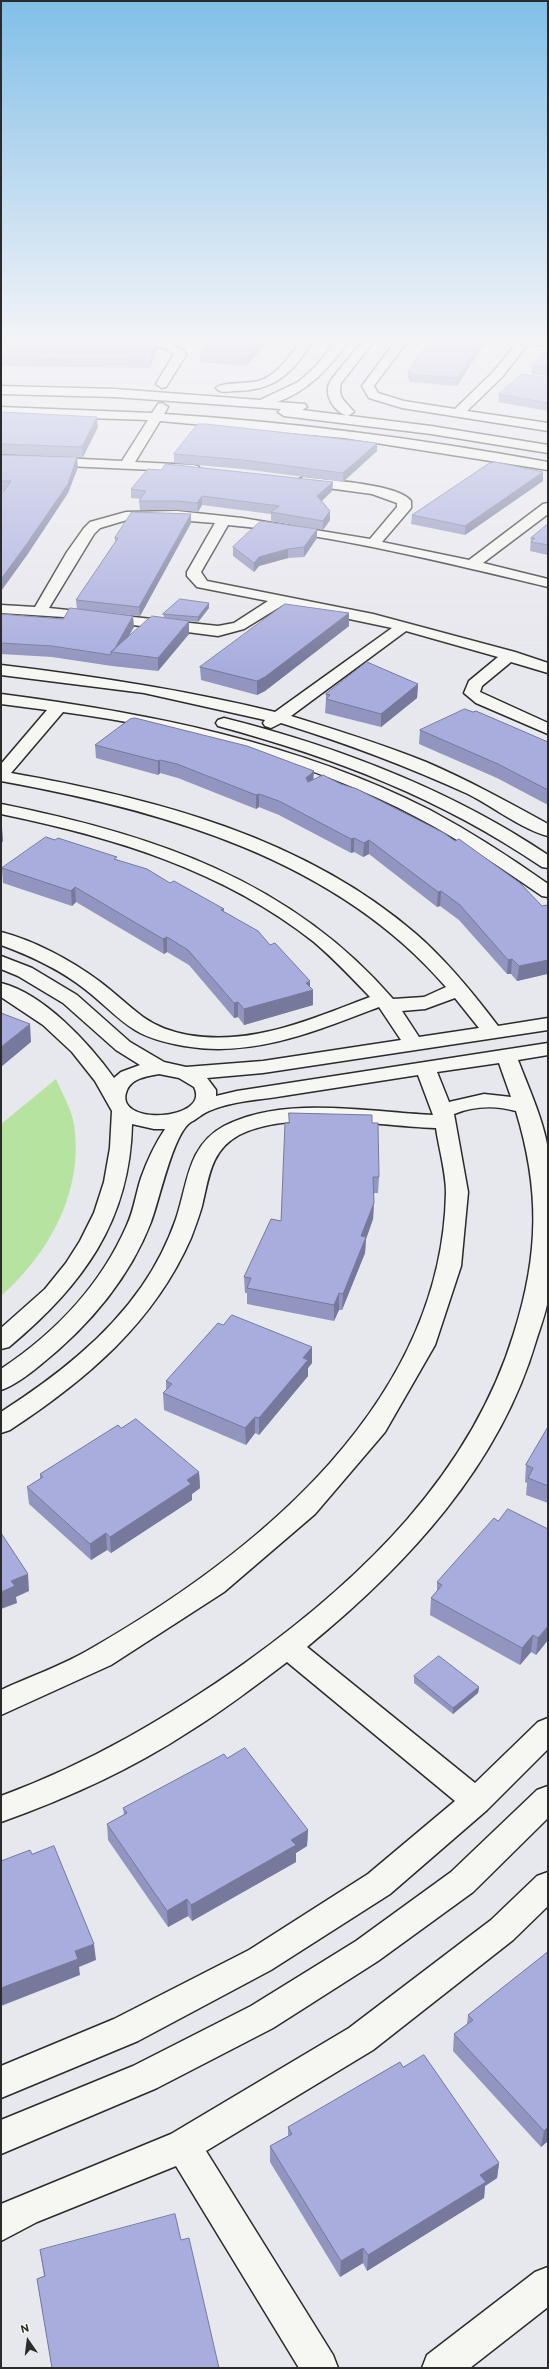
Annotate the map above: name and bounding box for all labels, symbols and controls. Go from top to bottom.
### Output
north arrow [8,2321,48,2361]
text: N [19,2322,31,2336]

